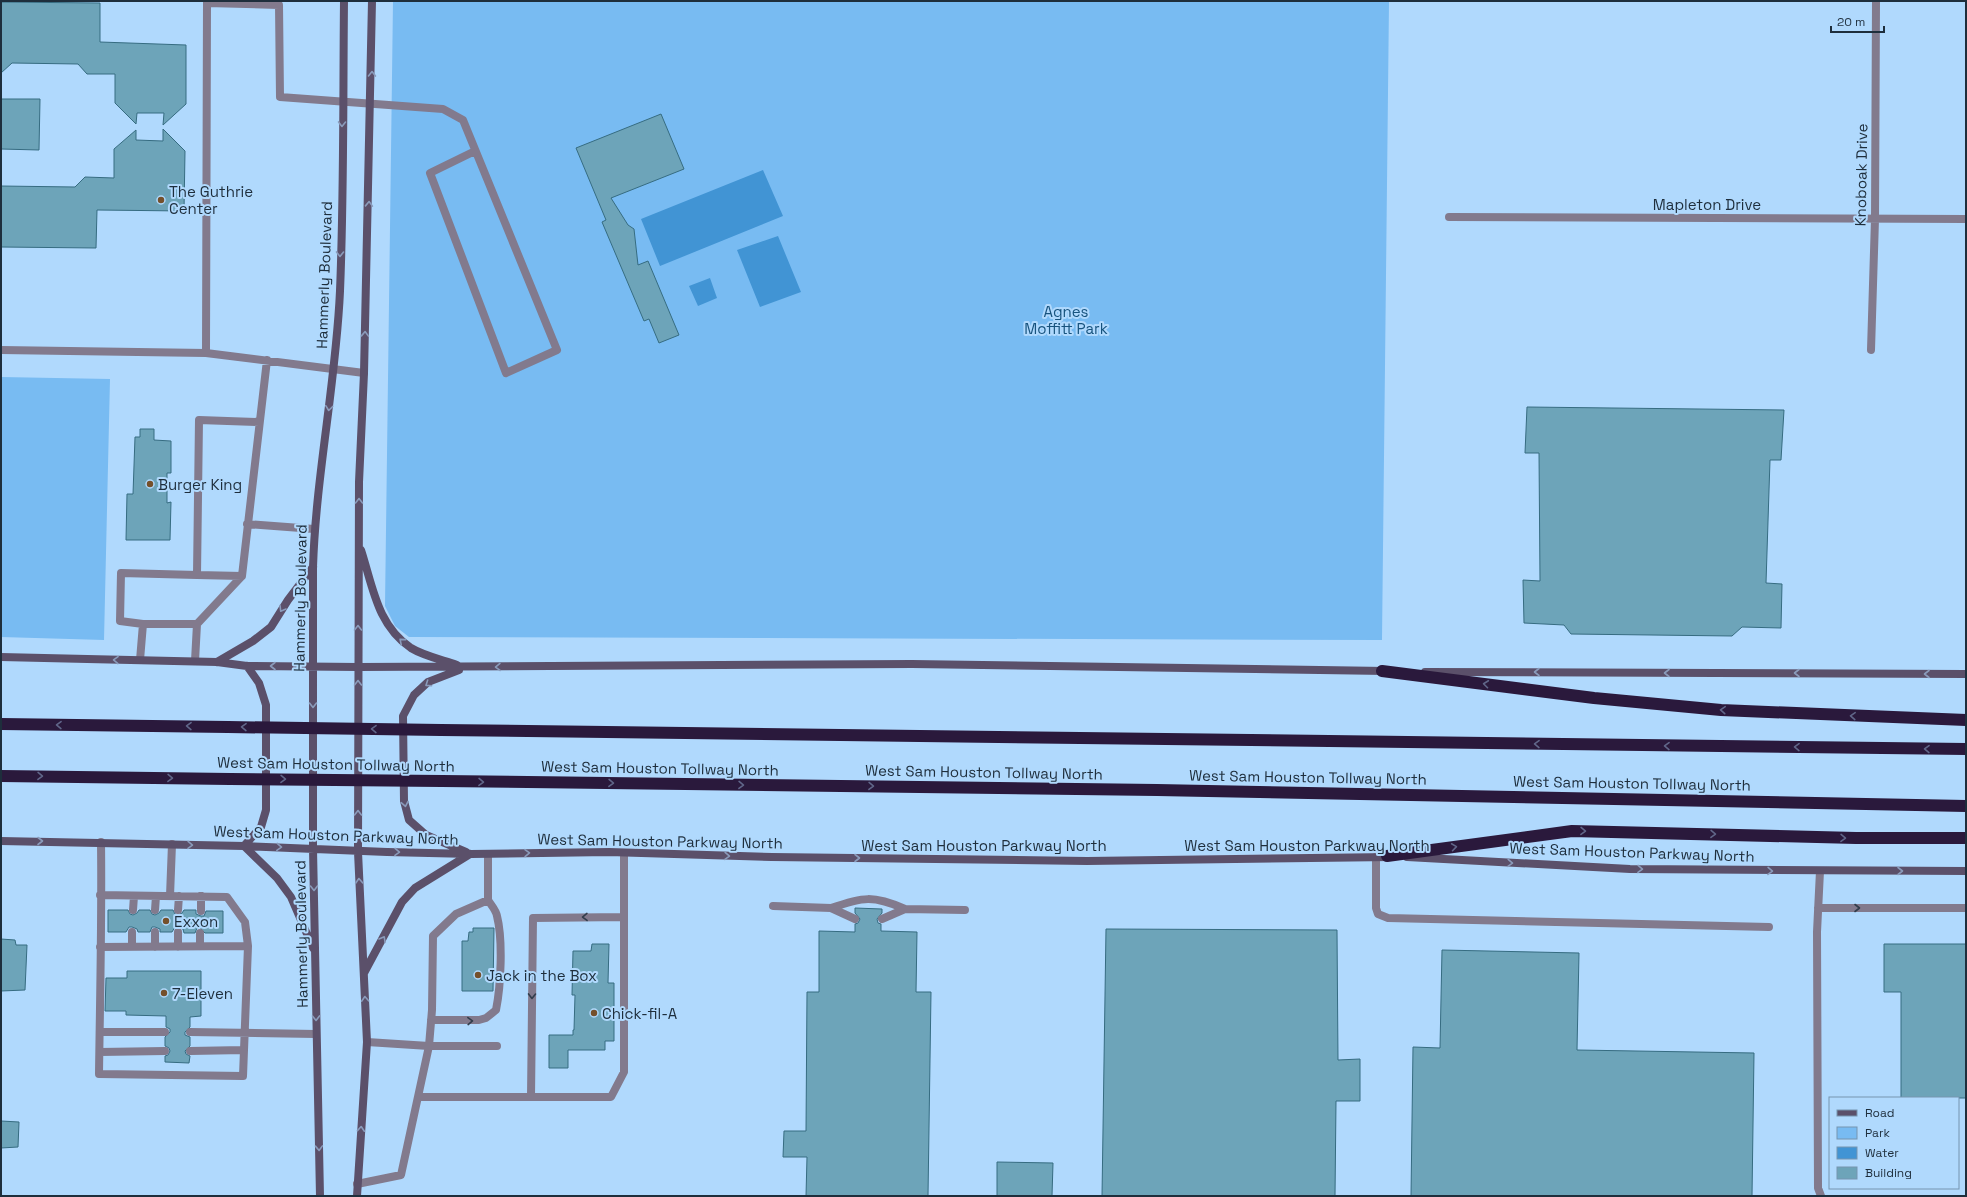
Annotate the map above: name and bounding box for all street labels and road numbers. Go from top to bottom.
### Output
street label: Knoboak Drive [1851,123,1871,227]
street label: Mapleton Drive [1653,195,1761,214]
street label: Hammerly Boulevard [312,201,336,349]
street label: Hammerly Boulevard [289,524,311,672]
street label: West Sam Houston Tollway North [217,752,455,776]
street label: West Sam Houston Tollway North [541,756,779,780]
street label: West Sam Houston Tollway North [865,760,1103,784]
street label: West Sam Houston Tollway North [1189,765,1427,789]
street label: West Sam Houston Tollway North [1513,771,1751,795]
street label: West Sam Houston Parkway North [213,821,459,849]
street label: West Sam Houston Parkway North [537,829,783,853]
street label: West Sam Houston Parkway North [861,836,1107,855]
street label: West Sam Houston Parkway North [1184,836,1430,855]
street label: West Sam Houston Parkway North [1509,838,1755,866]
street label: Hammerly Boulevard [290,860,312,1008]

